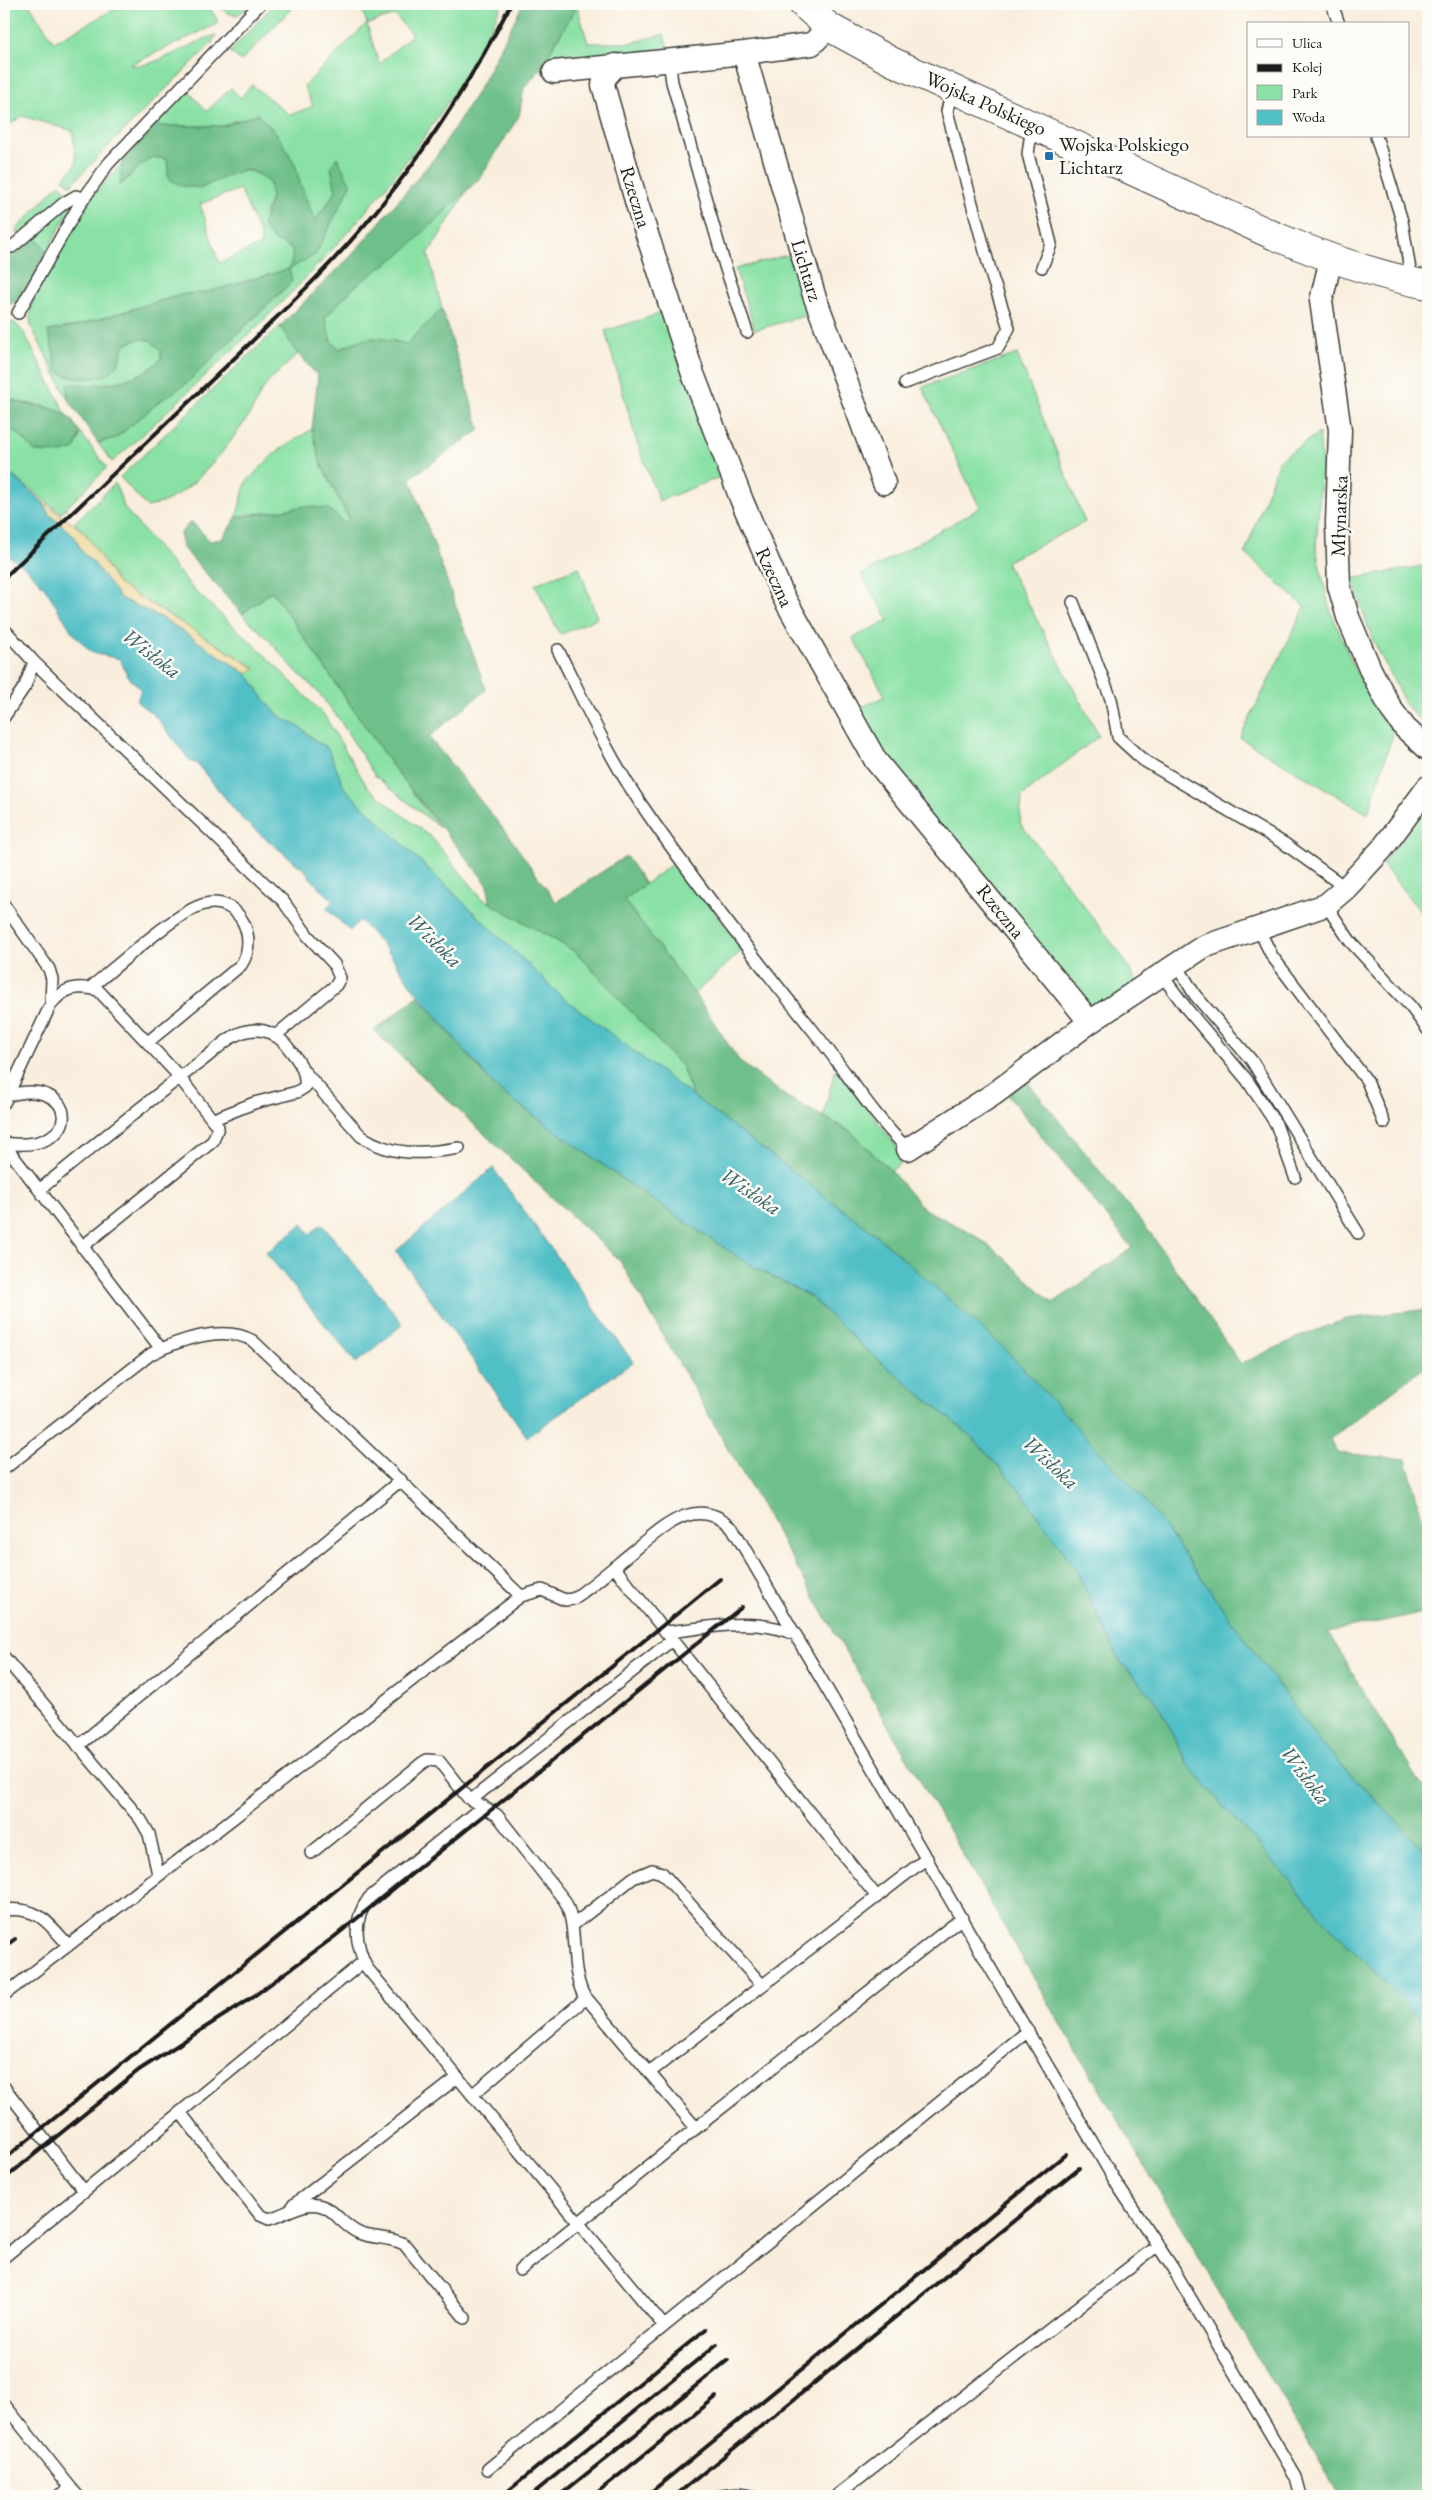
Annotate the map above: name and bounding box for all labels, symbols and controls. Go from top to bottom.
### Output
legend [1247,22,1410,138]
text: Ulica [1292,33,1322,52]
text: Kolej [1292,57,1322,76]
street label: Wojska Polskiego [921,65,1051,141]
text: Park [1292,83,1319,102]
text: Woda [1292,107,1325,126]
place label: Wojska Polskiego Lichtarz [1059,131,1189,180]
marker: Wojska Polskiego Lichtarz [1043,150,1055,162]
street label: Rzeczna [614,163,658,231]
street label: Lichtarz [785,236,829,305]
street label: Młynarska [1325,475,1353,557]
street label: Rzeczna [750,543,800,611]
water label: Wisłoka [117,622,187,684]
street label: Rzeczna [971,878,1031,944]
water label: Wisłoka [402,907,468,973]
water label: Wisłoka [715,1161,787,1221]
water label: Wisłoka [1017,1429,1085,1495]
water label: Wisłoka [1275,1740,1337,1810]

